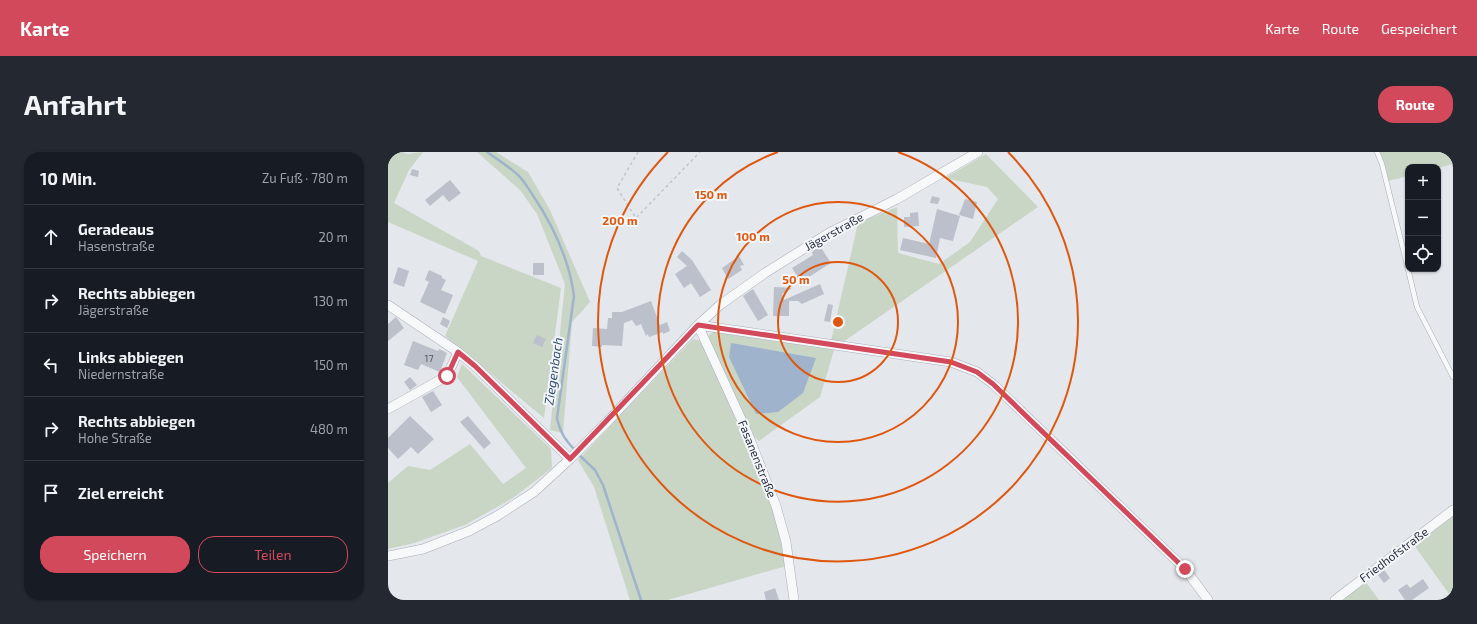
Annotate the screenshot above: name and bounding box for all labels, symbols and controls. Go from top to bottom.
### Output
text: Karte [20,17,70,40]
text: Karte [1265,20,1300,37]
text: Route [1322,20,1359,37]
text: Gespeichert [1381,20,1457,37]
button: Route [1378,86,1453,123]
text: Anfahrt [24,87,127,121]
map controls [1405,164,1441,272]
button: + [1405,164,1441,200]
text: 10 Min. [40,168,96,188]
text: Zu Fuß · 780 m [262,170,348,186]
text: 150 m [695,187,727,201]
button: − [1405,200,1441,236]
street label: Jägerstraße [802,209,865,253]
text: 200 m [602,213,638,227]
text: Geradeaus [78,220,154,238]
icon: ahead [40,226,62,248]
text: 20 m [319,229,348,245]
text: 100 m [736,229,770,243]
button: locate [1405,236,1441,272]
text: Hasenstraße [78,238,155,254]
text: 50 m [782,272,810,286]
text: Rechts abbiegen [78,284,195,302]
icon: right [40,290,62,312]
text: 130 m [313,293,348,309]
text: Jägerstraße [78,302,149,318]
centre of rings [831,315,845,329]
water label: Ziegenbach [540,336,566,406]
text: Links abbiegen [78,348,184,366]
house number: 17 [424,352,434,364]
icon: left [40,354,62,376]
text: 150 m [314,357,348,373]
text: Niedernstraße [78,366,164,382]
route start [438,367,456,385]
text: Rechts abbiegen [78,412,195,430]
icon: right [40,418,62,440]
street label: Fasanenstraße [736,418,780,499]
text: 480 m [310,421,348,437]
text: Hohe Straße [78,430,152,446]
icon: arrive [40,482,62,504]
text: Ziel erreicht [78,484,164,502]
street label: Friedhofstraße [1356,524,1430,585]
button: Speichern [40,536,190,573]
button: Teilen [198,536,348,573]
route end [1176,560,1194,578]

